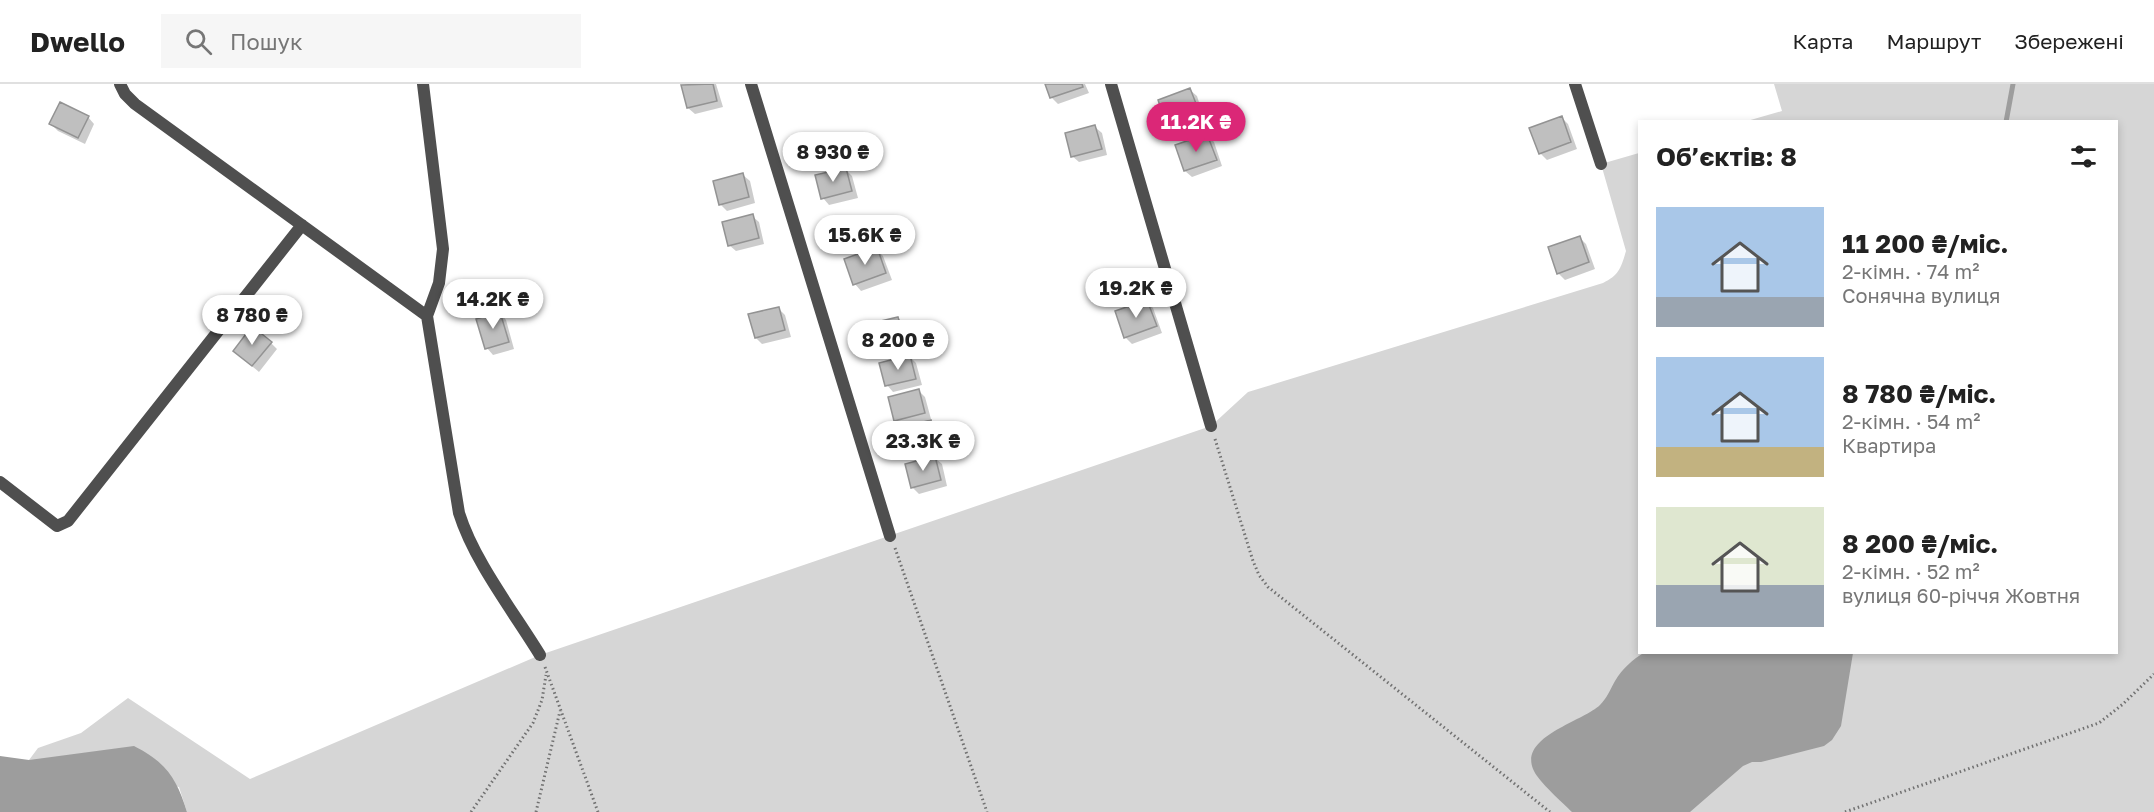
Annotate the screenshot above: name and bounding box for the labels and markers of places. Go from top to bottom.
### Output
pin: 11.2K ₴ [1141,102,1251,153]
pin: 8 930 ₴ [778,132,888,183]
pin: 15.6K ₴ [810,215,920,266]
pin: 19.2K ₴ [1081,268,1191,319]
pin: 14.2K ₴ [438,279,548,330]
pin: 8 780 ₴ [197,295,307,346]
pin: 8 200 ₴ [843,320,953,371]
pin: 23.3K ₴ [868,421,978,472]

